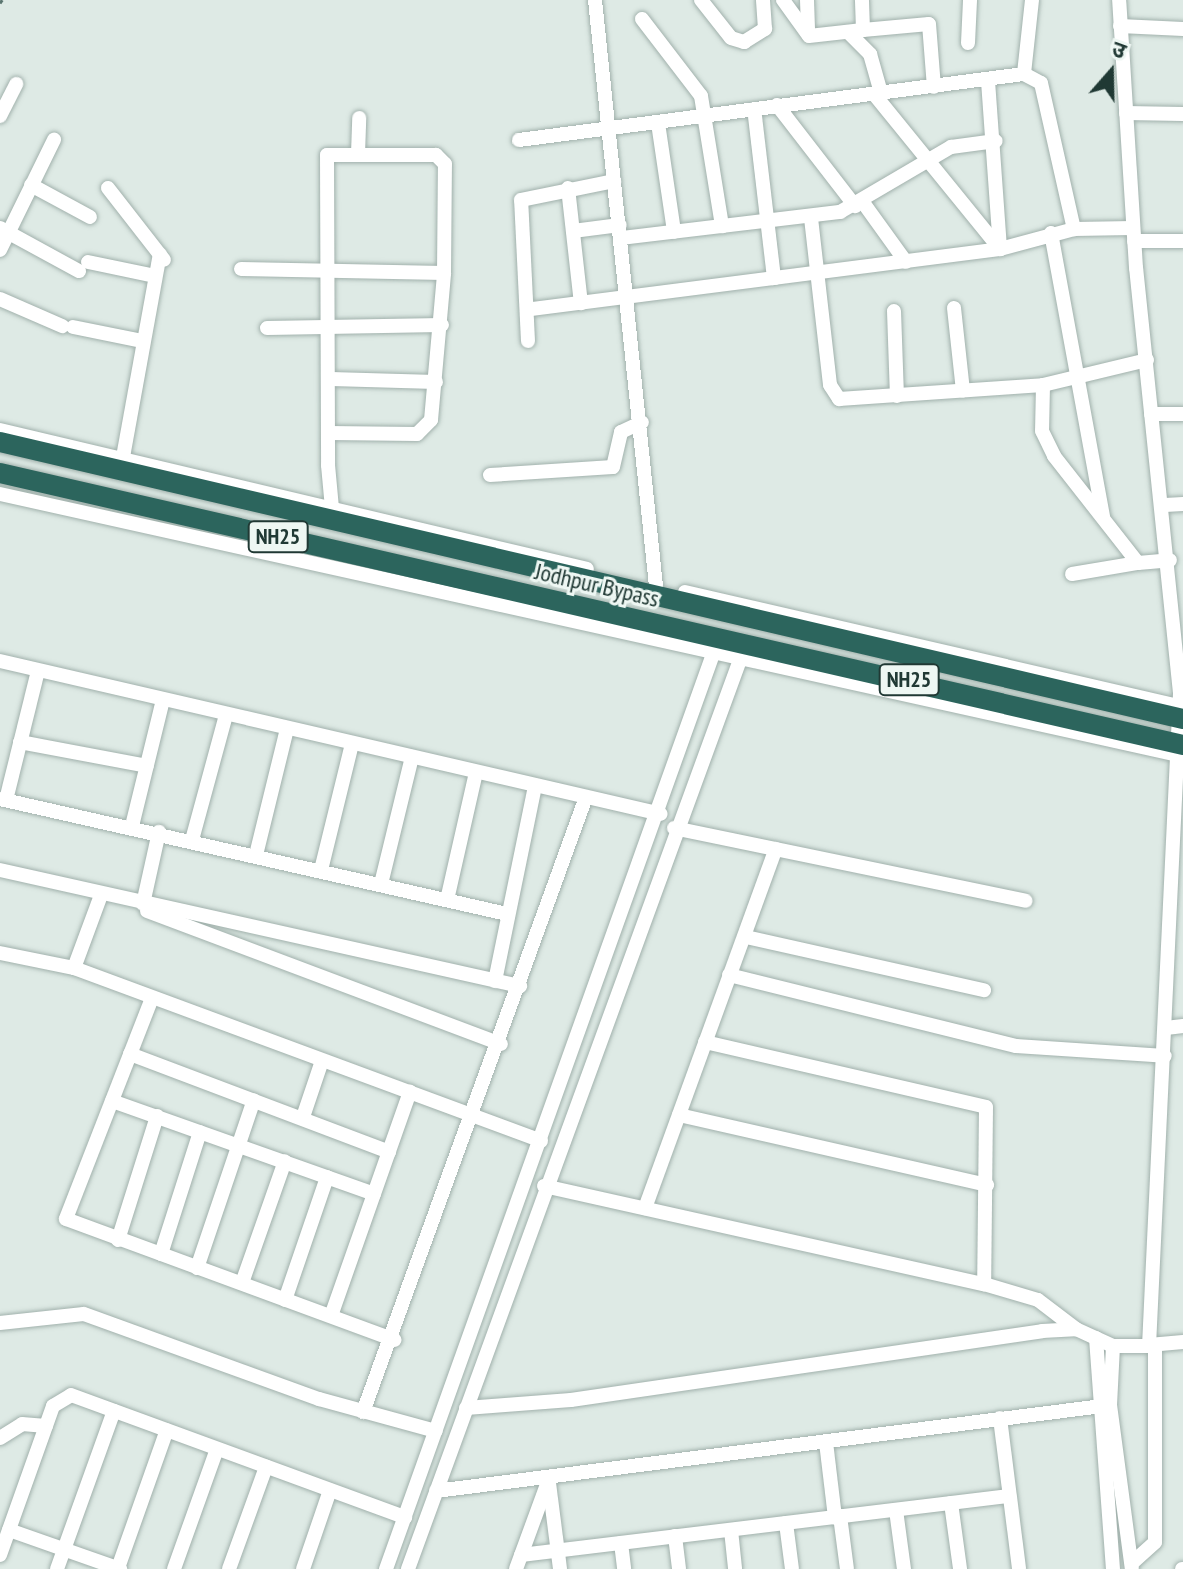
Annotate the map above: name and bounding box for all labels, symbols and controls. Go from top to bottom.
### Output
north arrow [1071,32,1151,112]
text: उ [1108,34,1130,65]
road number: NH25 [246,519,310,555]
street label: Jodhpur Bypass [532,557,662,613]
road number: NH25 [877,662,941,698]

